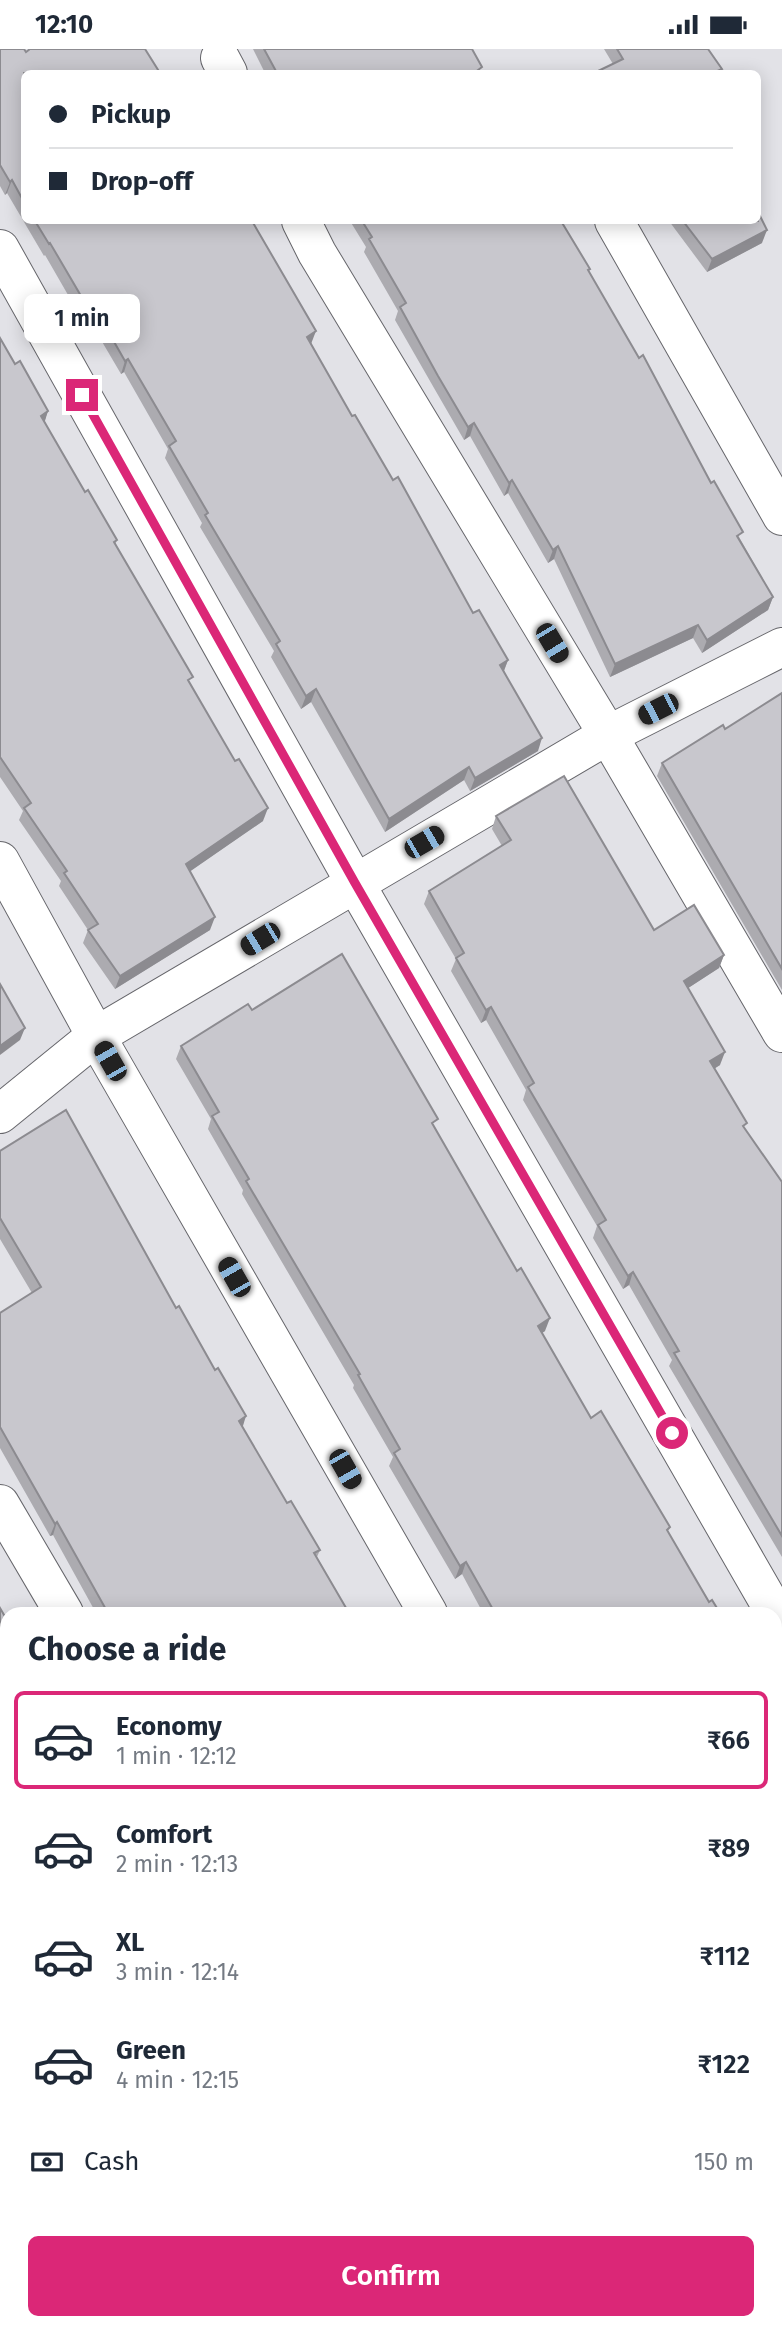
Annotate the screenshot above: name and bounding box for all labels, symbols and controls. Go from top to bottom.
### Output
text: 12:10 [35,9,93,40]
text: Pickup [91,99,171,130]
text: Drop-off [91,166,193,197]
callout: 1 min [24,293,140,343]
text: 1 min [54,304,110,332]
route end [66,379,98,411]
car [533,620,572,666]
car [635,690,682,728]
car [401,822,448,862]
car [237,919,284,959]
car [91,1038,130,1084]
car [215,1254,254,1300]
route start [656,1417,688,1449]
car [326,1446,365,1492]
text: Choose a ride [28,1630,226,1668]
icon: car [32,1709,95,1772]
text: Economy [116,1711,222,1742]
text: ₹66 [707,1725,750,1756]
text: 1 min · 12:12 [116,1742,237,1770]
icon: car [32,1817,95,1880]
text: Comfort [116,1819,212,1850]
text: ₹89 [707,1833,750,1864]
text: 2 min · 12:13 [116,1850,238,1878]
icon: car [32,1925,95,1988]
text: XL [116,1927,144,1958]
text: ₹112 [699,1941,750,1972]
text: 3 min · 12:14 [116,1958,239,1986]
icon: car [32,2033,95,2096]
text: Green [116,2035,186,2066]
text: ₹122 [698,2049,750,2080]
text: 4 min · 12:15 [116,2066,239,2094]
icon: cash [28,2143,66,2181]
text: Cash [84,2146,140,2177]
text: 150 m [694,2148,754,2176]
button: Confirm [28,2236,754,2316]

